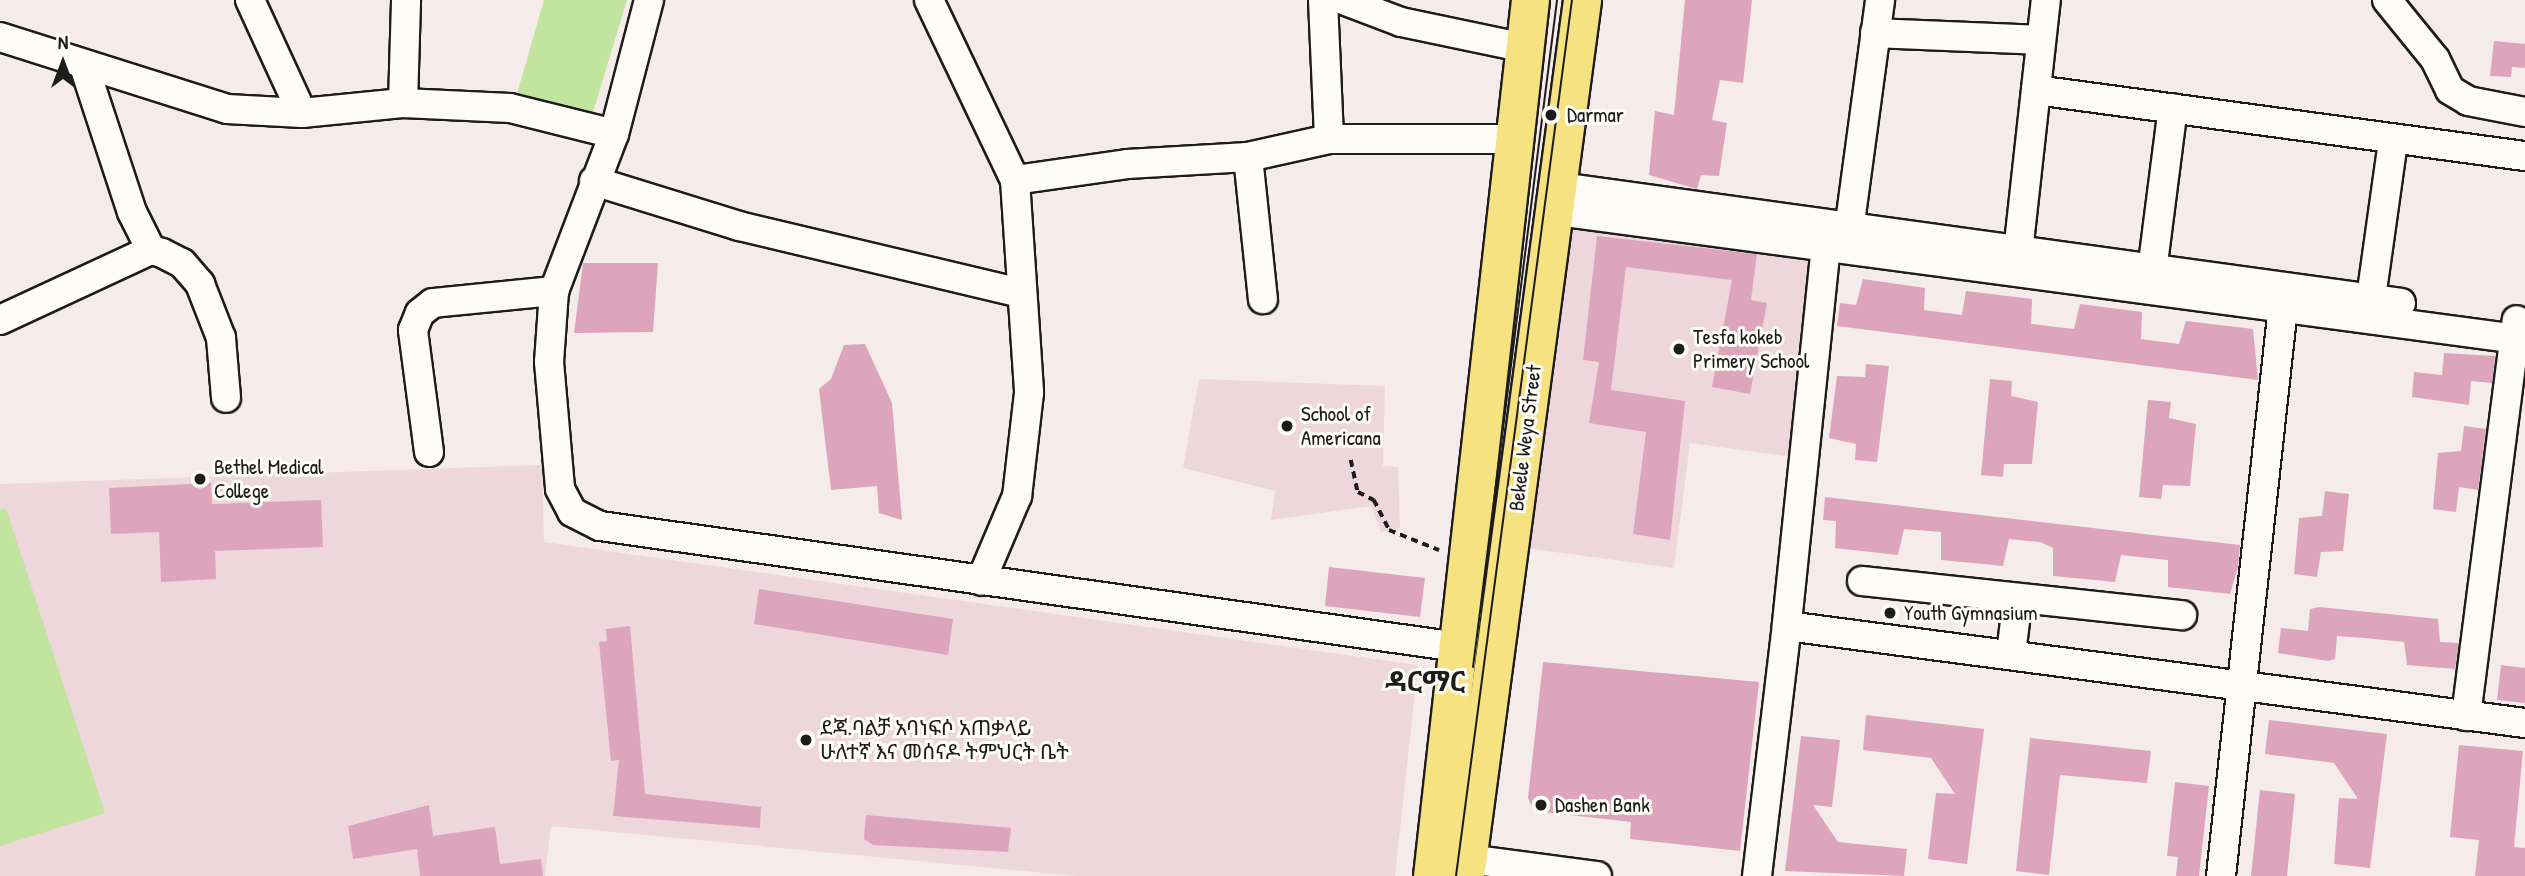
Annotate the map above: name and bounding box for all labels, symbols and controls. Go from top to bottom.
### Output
north arrow [28,28,98,98]
text: N [58,29,68,55]
place label: Darmar [1567,102,1624,128]
marker: Darmar [1541,105,1561,125]
place label: Tesfa kokeb Primery School [1693,324,1809,374]
marker: Tesfa kokeb Primery School [1671,341,1687,357]
street label: Bekele Weya Street [1504,364,1546,512]
place label: School of Americana [1301,401,1381,451]
marker: School of Americana [1279,418,1295,434]
place label: Bethel Medical College [214,454,324,504]
marker: Bethel Medical College [192,471,208,487]
place label: Youth Gymnasium [1904,600,2037,626]
marker: Youth Gymnasium [1882,605,1898,621]
district label: ዳርማር [1385,664,1465,698]
place label: ደጃ.ባልቻ አባነፍሶ አጠቃላይ ሁለተኛ እና መሰናዶ ትምህርት ቤት [820,715,1069,765]
marker: ደጃ.ባልቻ አባነፍሶ አጠቃላይ ሁለተኛ እና መሰናዶ ትምህርት ቤት [798,732,814,748]
place label: Dashen Bank [1555,792,1650,818]
marker: Dashen Bank [1533,797,1549,813]

